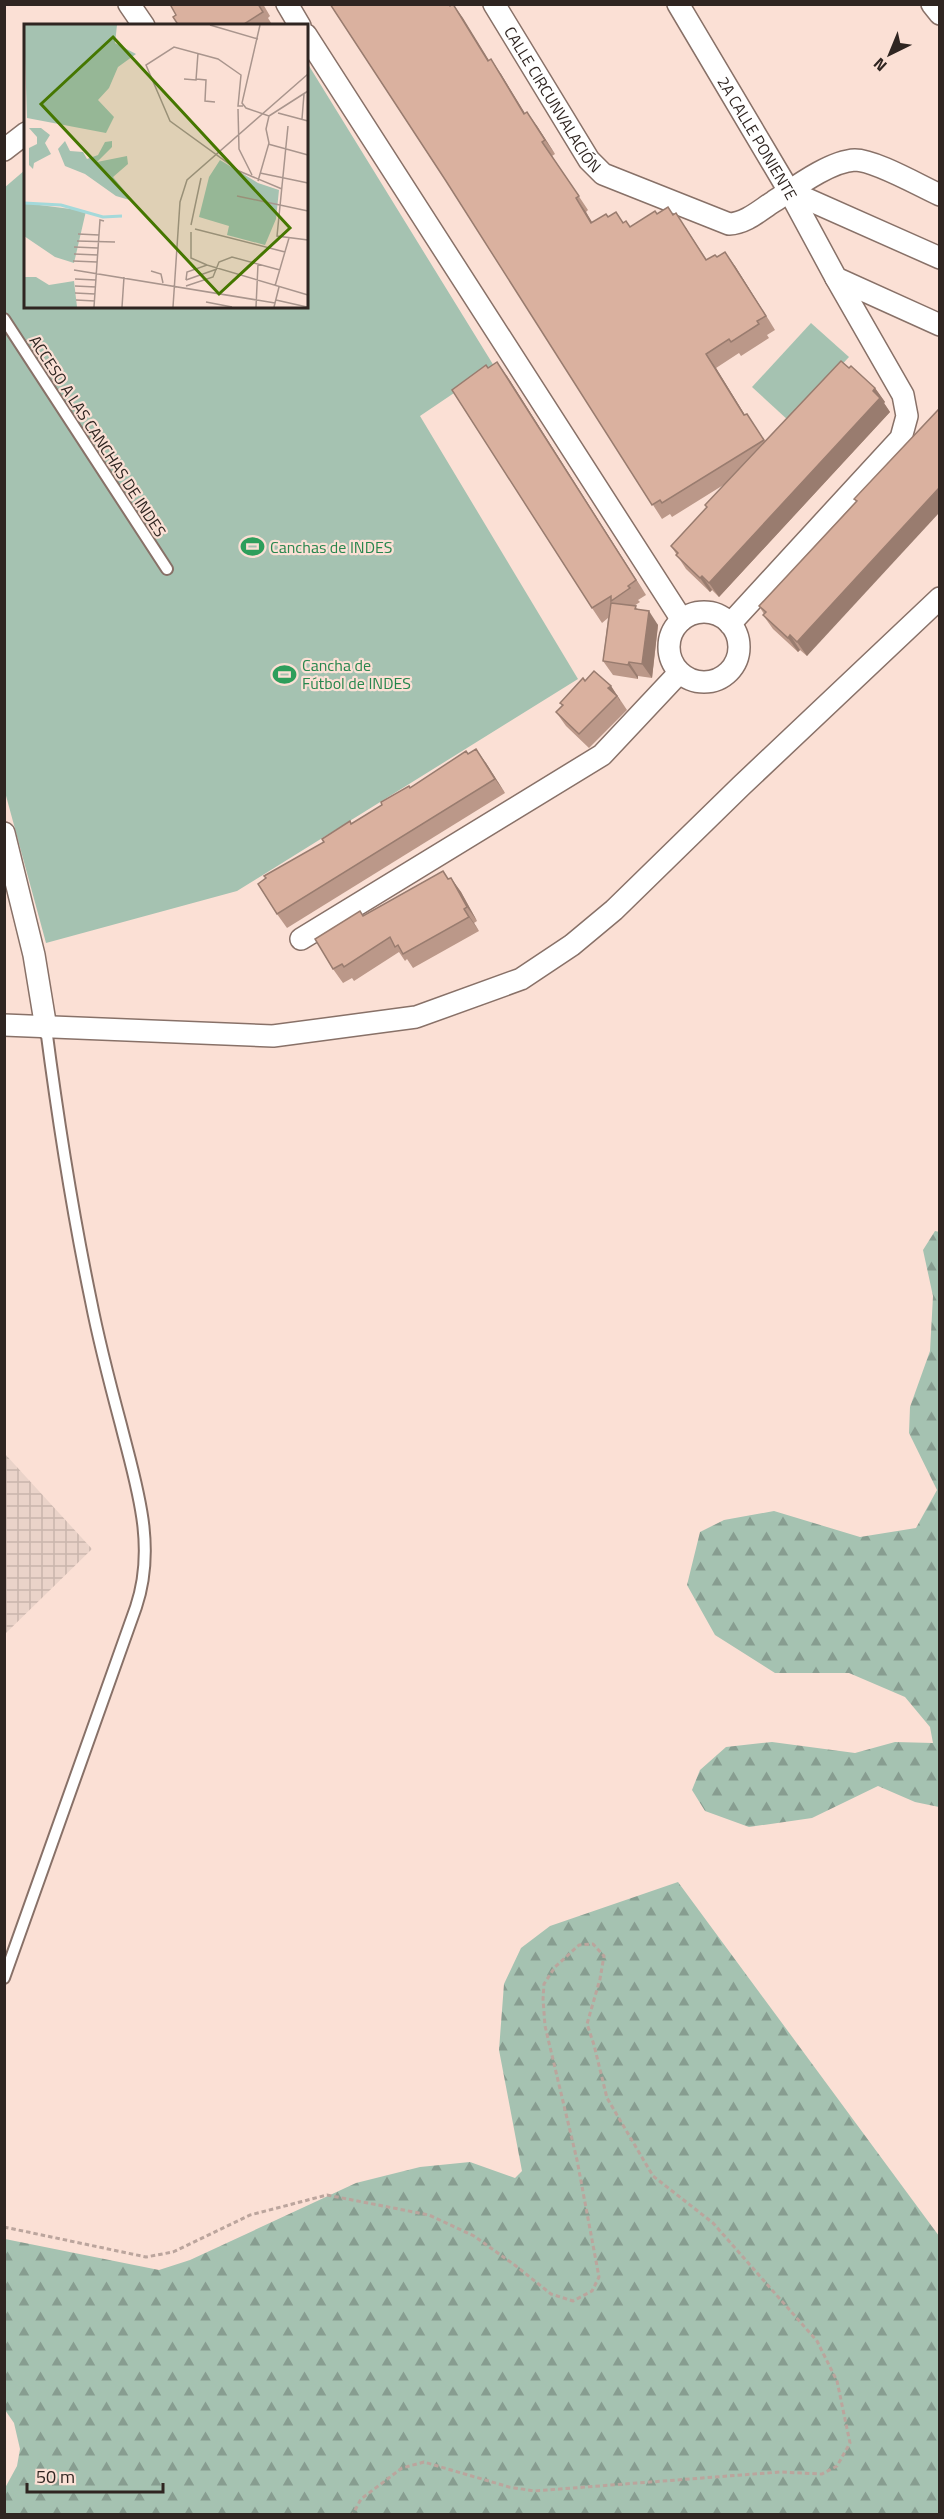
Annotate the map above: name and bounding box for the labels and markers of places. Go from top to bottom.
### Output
sports icon: Canchas de INDES [239,534,265,560]
place label: Canchas de INDES [270,535,392,559]
place label: Cancha de Fútbol de INDES [302,653,411,695]
sports icon: Cancha de Fútbol de INDES [271,661,297,687]

